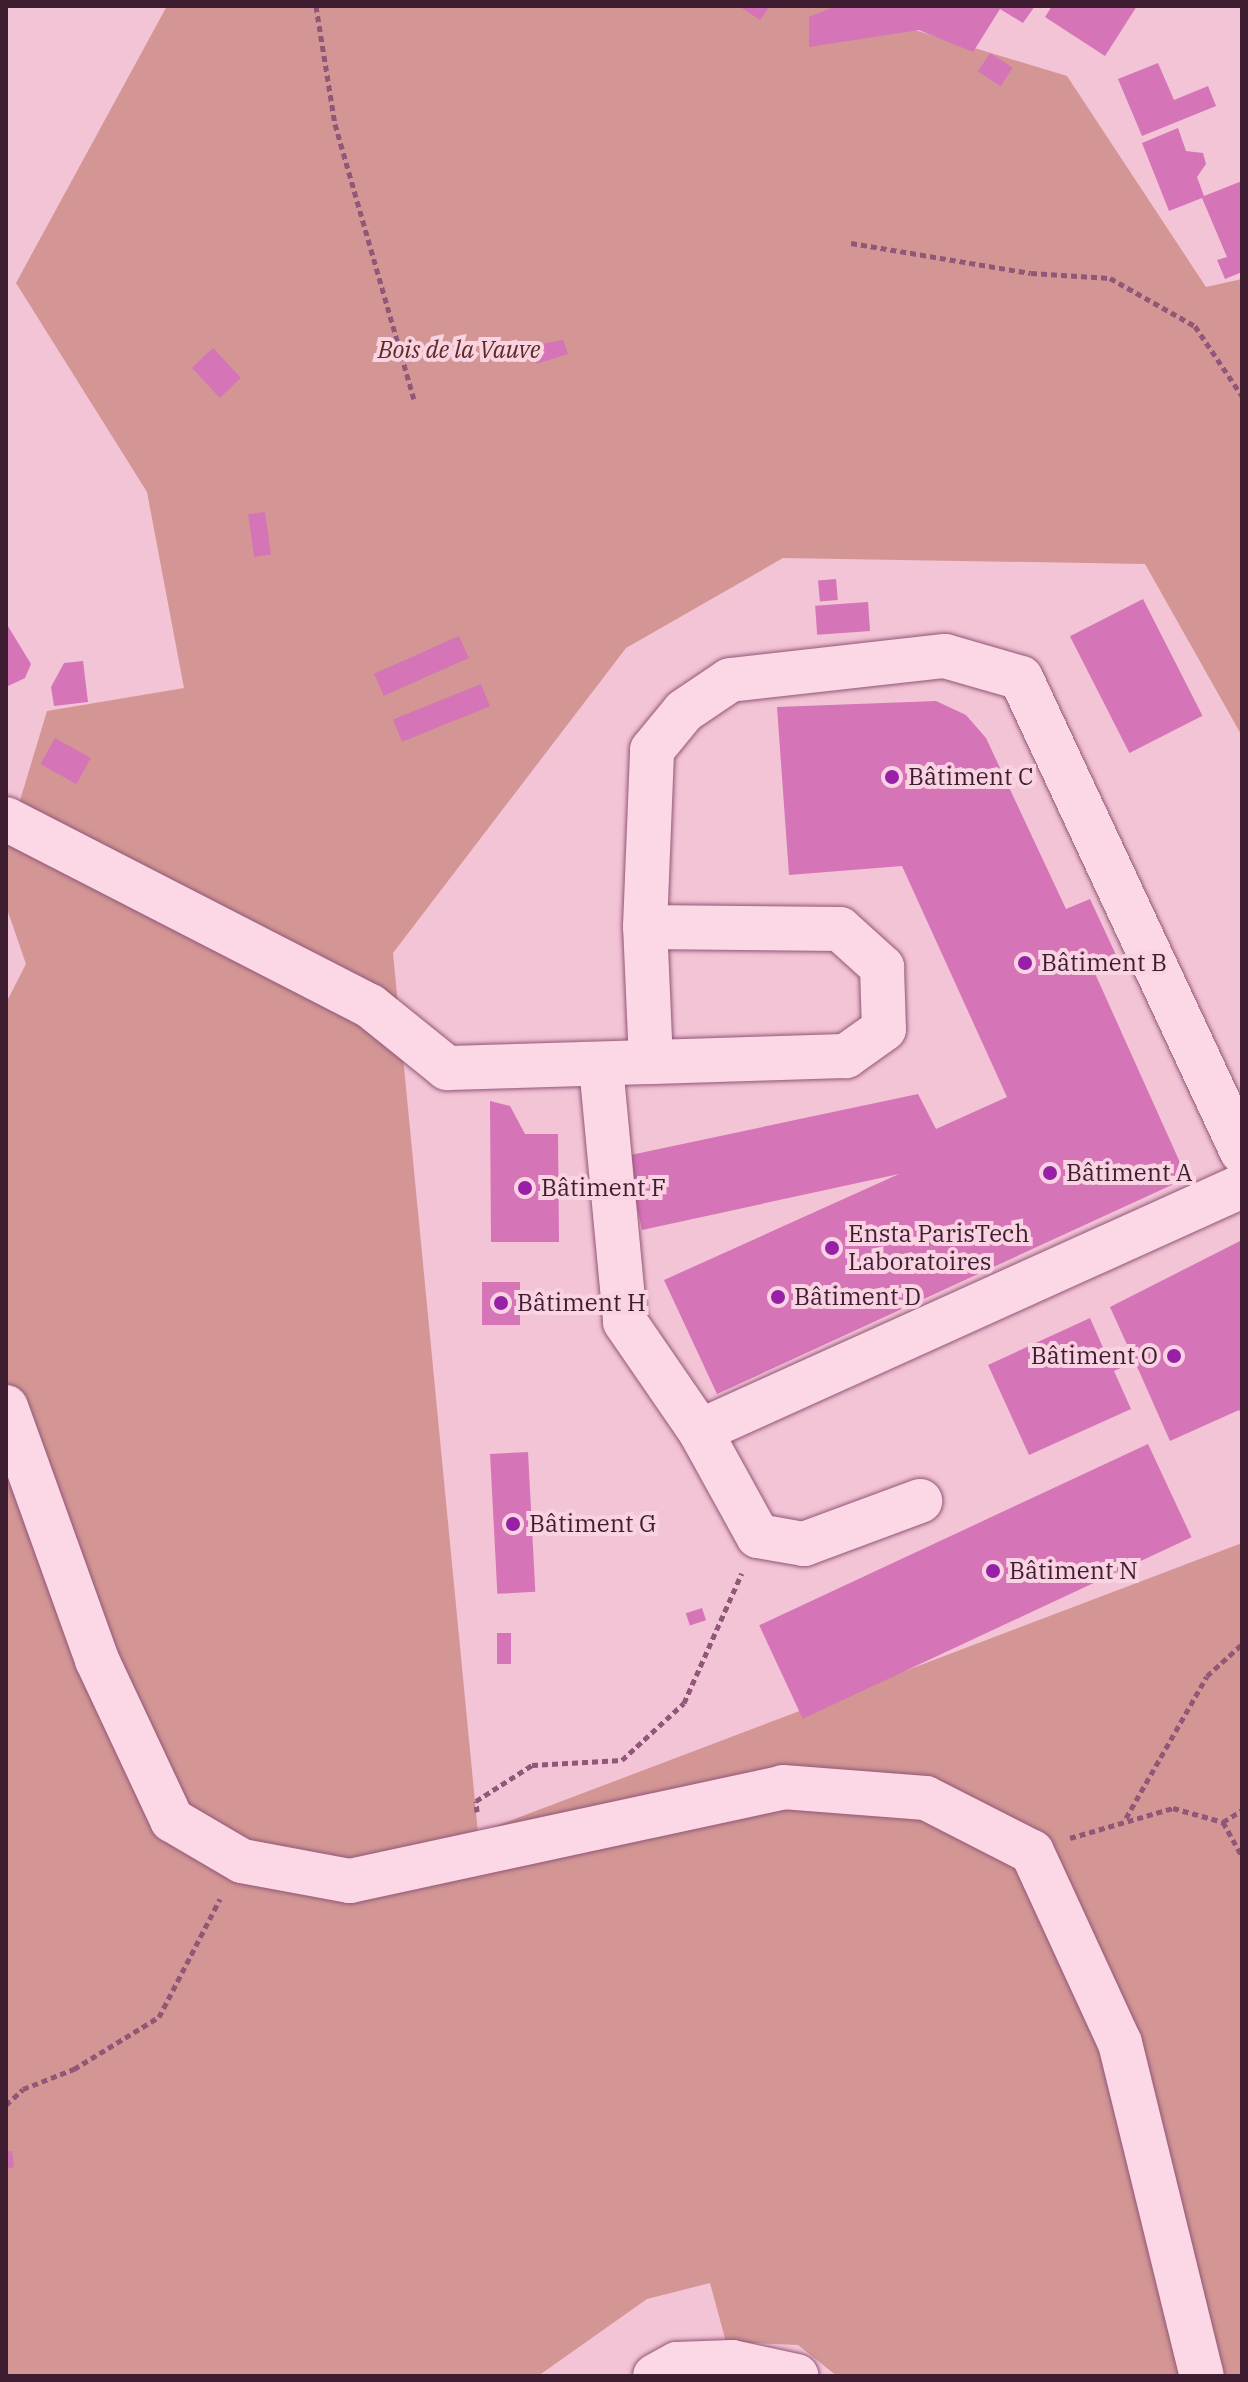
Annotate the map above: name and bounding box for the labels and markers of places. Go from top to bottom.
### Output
place label: Bâtiment C [908,763,1034,791]
marker: Bâtiment C [883,768,901,786]
place label: Bâtiment B [1041,949,1167,977]
marker: Bâtiment B [1016,954,1034,972]
place label: Bâtiment A [1066,1159,1193,1187]
marker: Bâtiment A [1041,1164,1059,1182]
place label: Bâtiment F [541,1174,666,1202]
marker: Bâtiment F [516,1179,534,1197]
place label: Ensta ParisTech Laboratoires [848,1220,1029,1276]
marker: Ensta ParisTech Laboratoires [823,1239,841,1257]
place label: Bâtiment D [794,1283,921,1311]
marker: Bâtiment D [769,1288,787,1306]
place label: Bâtiment H [517,1289,646,1317]
marker: Bâtiment H [492,1294,510,1312]
place label: Bâtiment O [1031,1342,1158,1370]
marker: Bâtiment O [1165,1347,1183,1365]
place label: Bâtiment G [529,1510,656,1538]
marker: Bâtiment G [504,1515,522,1533]
place label: Bâtiment N [1009,1557,1138,1585]
marker: Bâtiment N [984,1562,1002,1580]

